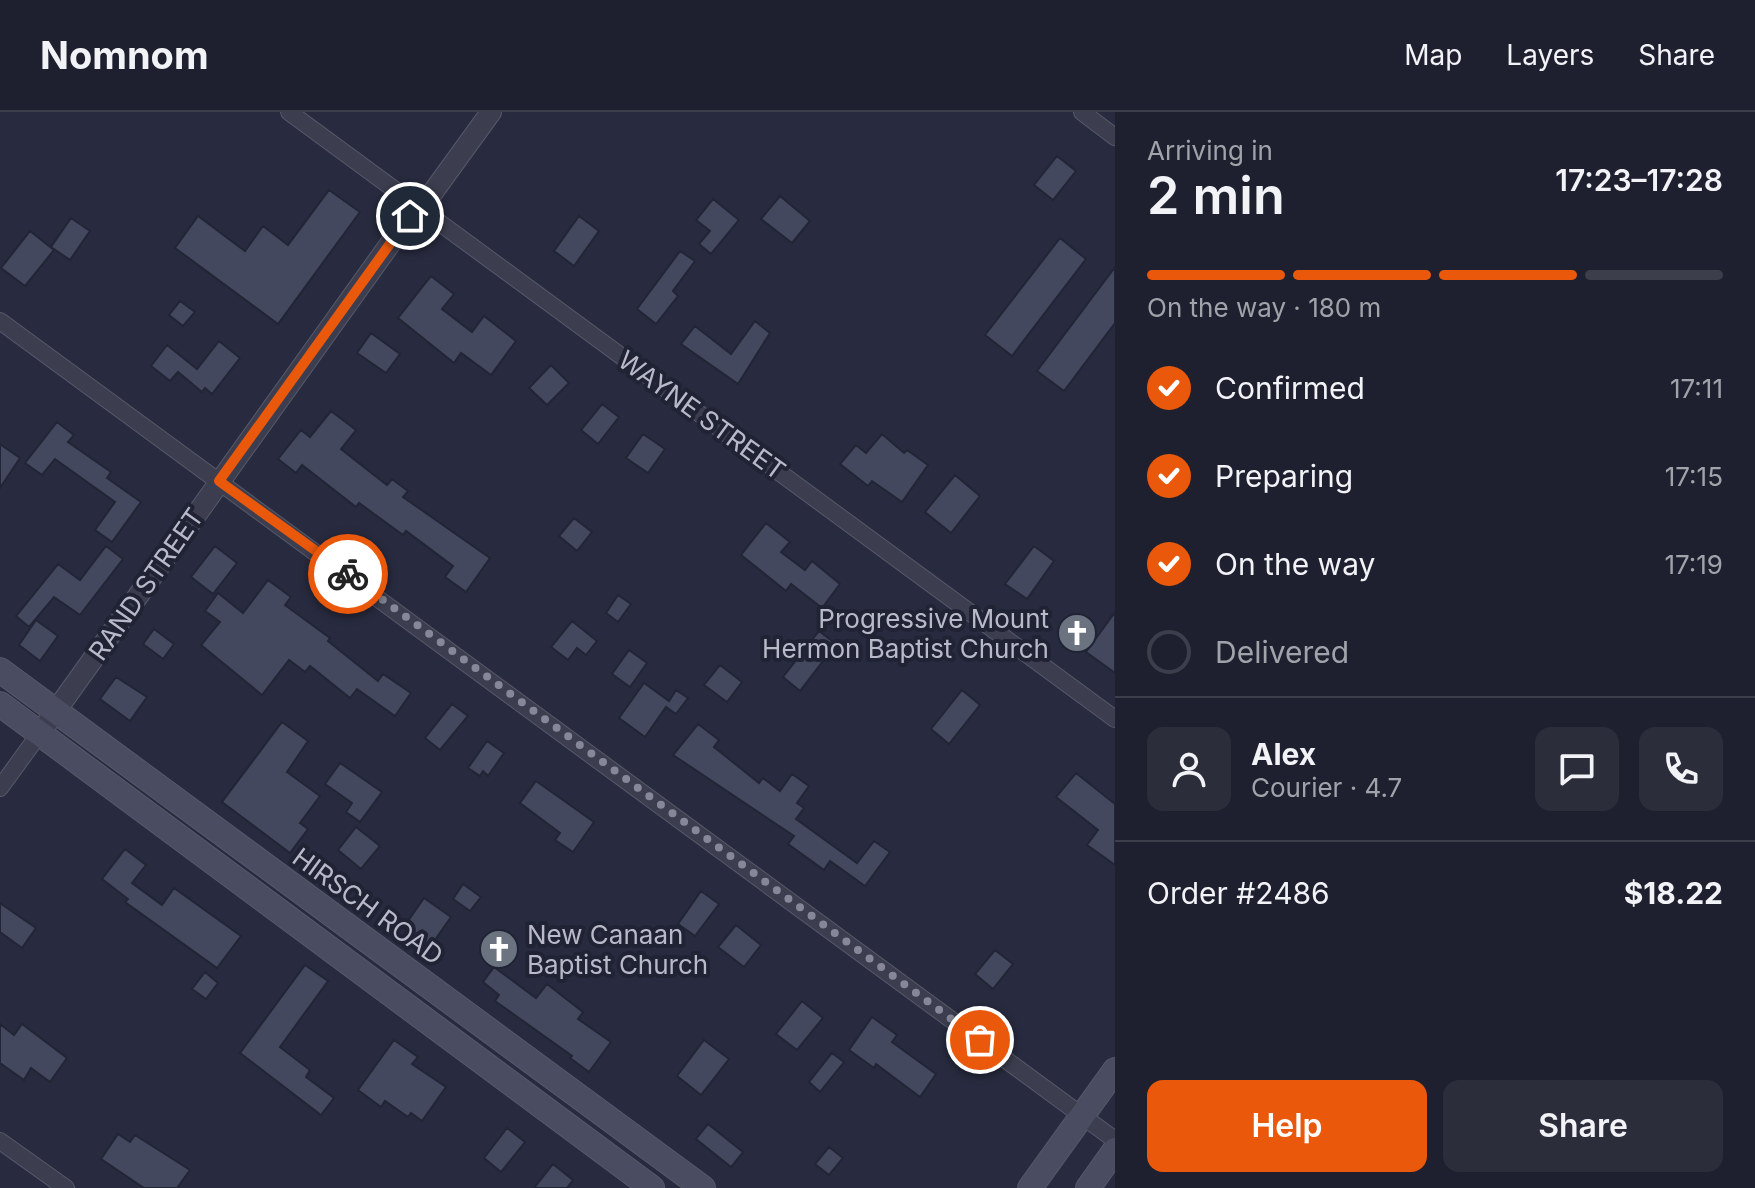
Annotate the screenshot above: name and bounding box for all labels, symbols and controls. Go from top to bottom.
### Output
text: Nomnom [40,32,209,78]
text: Map [1404,38,1462,72]
text: Layers [1506,38,1594,72]
text: Share [1638,38,1715,72]
text: Arriving in [1147,135,1273,166]
text: 17:23–17:28 [1555,162,1723,198]
text: 2 min [1147,164,1285,227]
pin [376,182,444,250]
icon: home [388,194,432,238]
text: On the way · 180 m [1147,292,1381,323]
street label: WAYNE STREET [613,344,791,486]
icon: check [1147,366,1191,410]
text: Confirmed [1215,370,1365,406]
text: 17:11 [1670,373,1723,404]
icon: check [1147,454,1191,498]
text: Preparing [1215,458,1353,494]
text: 17:15 [1665,461,1723,492]
street label: RAND STREET [82,502,210,666]
courier [308,534,388,614]
icon: check [1147,542,1191,586]
text: On the way [1215,546,1375,582]
text: 17:19 [1664,549,1723,580]
icon: bike [326,552,370,596]
place label: Progressive Mount Hermon Baptist Church [762,603,1049,664]
church icon: Progressive Mount Hermon Baptist Church [1056,612,1098,654]
text: Delivered [1215,634,1349,670]
button: person [1147,727,1231,811]
button: chat [1535,727,1619,811]
button: phone [1639,727,1723,811]
text: Alex [1251,736,1316,772]
text: Courier · 4.7 [1251,772,1402,803]
street label: HIRSCH ROAD [287,841,449,971]
text: Order #2486 [1147,875,1330,911]
text: $18.22 [1624,875,1723,911]
place label: New Canaan Baptist Church [527,919,708,980]
church icon: New Canaan Baptist Church [478,928,520,970]
pin [946,1006,1014,1074]
icon: bag [958,1018,1002,1062]
button: Help [1147,1080,1427,1172]
button: Share [1443,1080,1723,1172]

